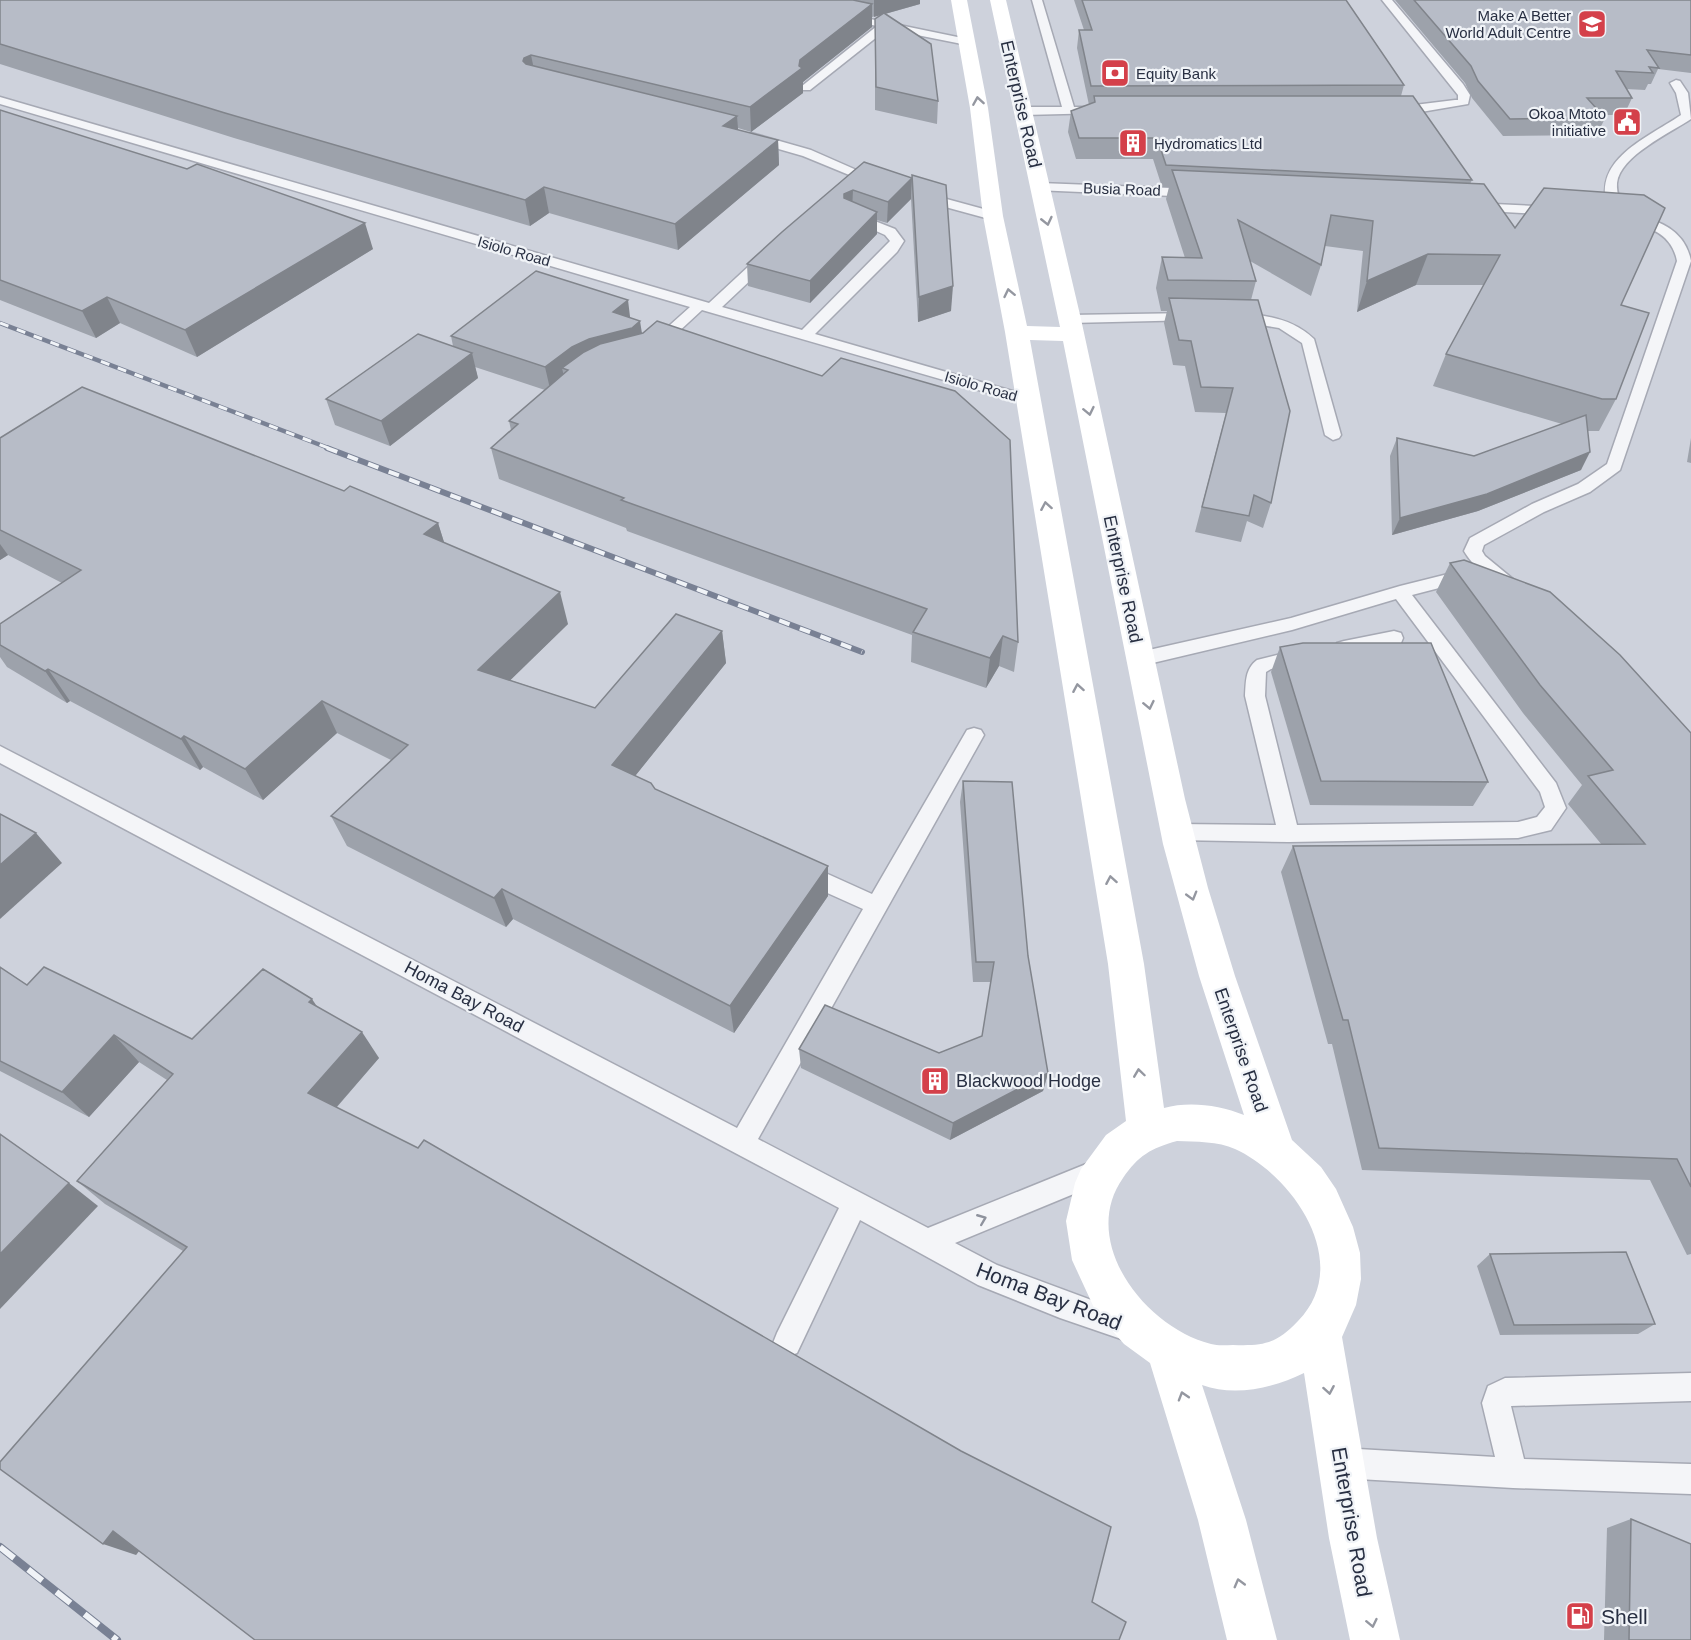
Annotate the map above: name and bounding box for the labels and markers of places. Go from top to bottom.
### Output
place label: Make A Better World Adult Centre [1445,7,1571,41]
school or university icon: Make A Better World Adult Centre [1576,8,1608,40]
bank icon: Equity Bank [1099,57,1131,89]
place label: Equity Bank [1136,65,1217,82]
place label: Okoa Mtoto initiative [1528,105,1606,139]
public building icon: Okoa Mtoto initiative [1611,106,1643,138]
building icon: Hydromatics Ltd [1117,127,1149,159]
place label: Hydromatics Ltd [1154,135,1262,152]
building icon: Blackwood Hodge [919,1065,951,1097]
place label: Blackwood Hodge [956,1071,1101,1091]
fuel station icon: Shell [1564,1600,1596,1632]
place label: Shell [1601,1605,1648,1628]

